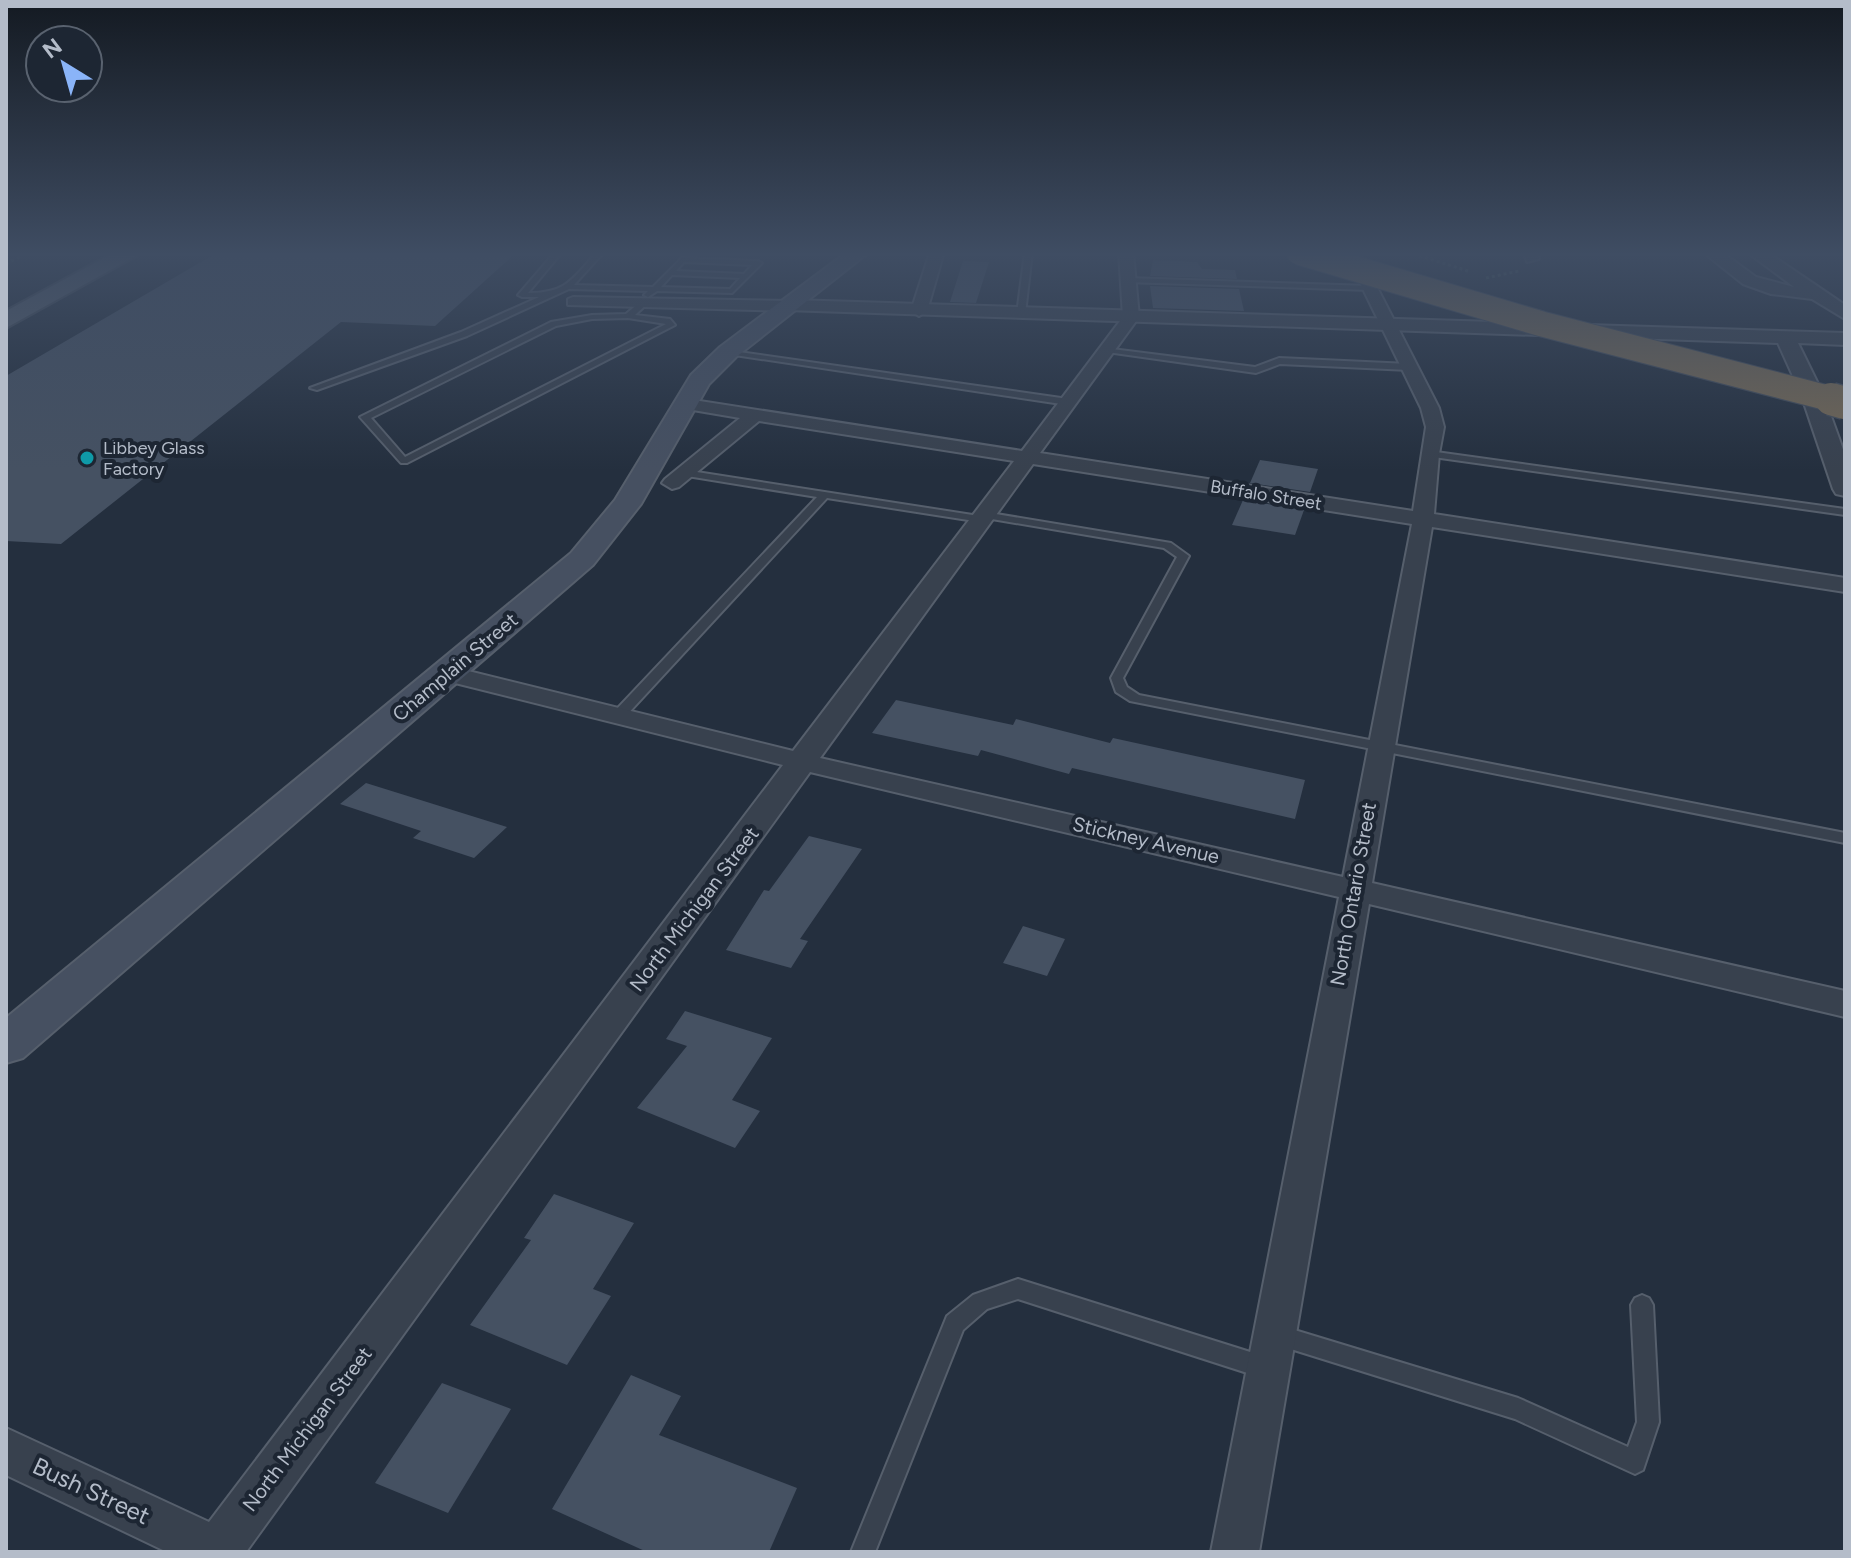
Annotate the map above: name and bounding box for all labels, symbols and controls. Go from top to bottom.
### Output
north arrow [24,24,104,104]
text: N [37,33,67,64]
place label: Libbey Glass Factory [103,437,205,480]
marker: Libbey Glass Factory [78,449,96,467]
street label: Buffalo Street [1209,475,1324,515]
street label: Champlain Street [388,608,522,726]
street label: North Ontario Street [1325,800,1381,988]
street label: Stickney Avenue [1070,811,1222,869]
street label: North Michigan Street [624,822,764,996]
street label: North Michigan Street [237,1342,377,1516]
street label: Bush Street [28,1451,154,1530]

